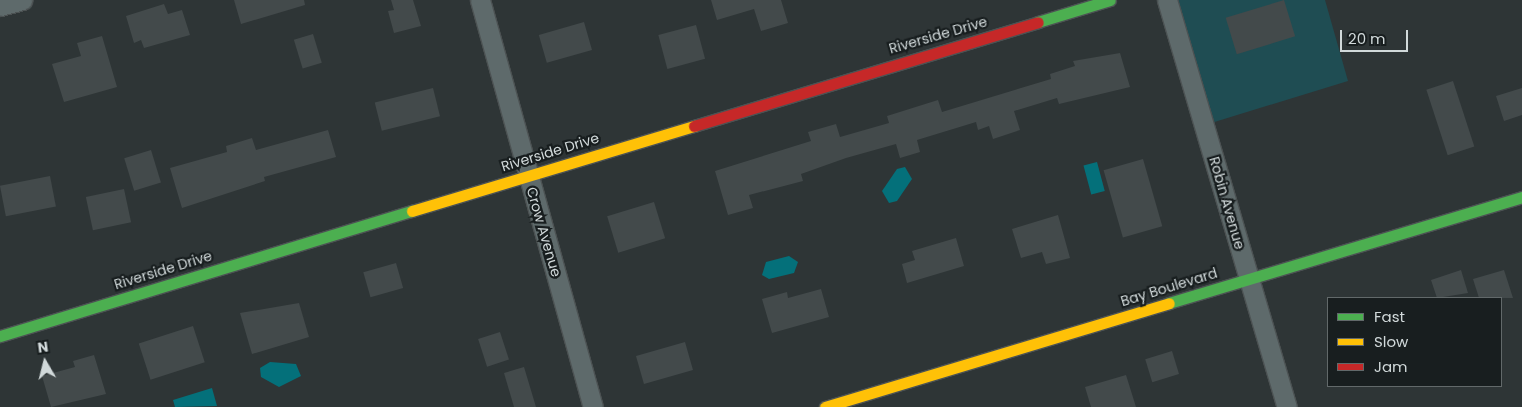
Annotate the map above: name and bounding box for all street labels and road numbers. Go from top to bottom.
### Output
street label: Riverside Drive [887,13,989,57]
street label: Riverside Drive [499,129,601,175]
street label: Robin Avenue [1206,155,1248,251]
street label: Crow Avenue [523,185,565,279]
street label: Riverside Drive [112,247,214,293]
street label: Bay Boulevard [1119,264,1219,310]

